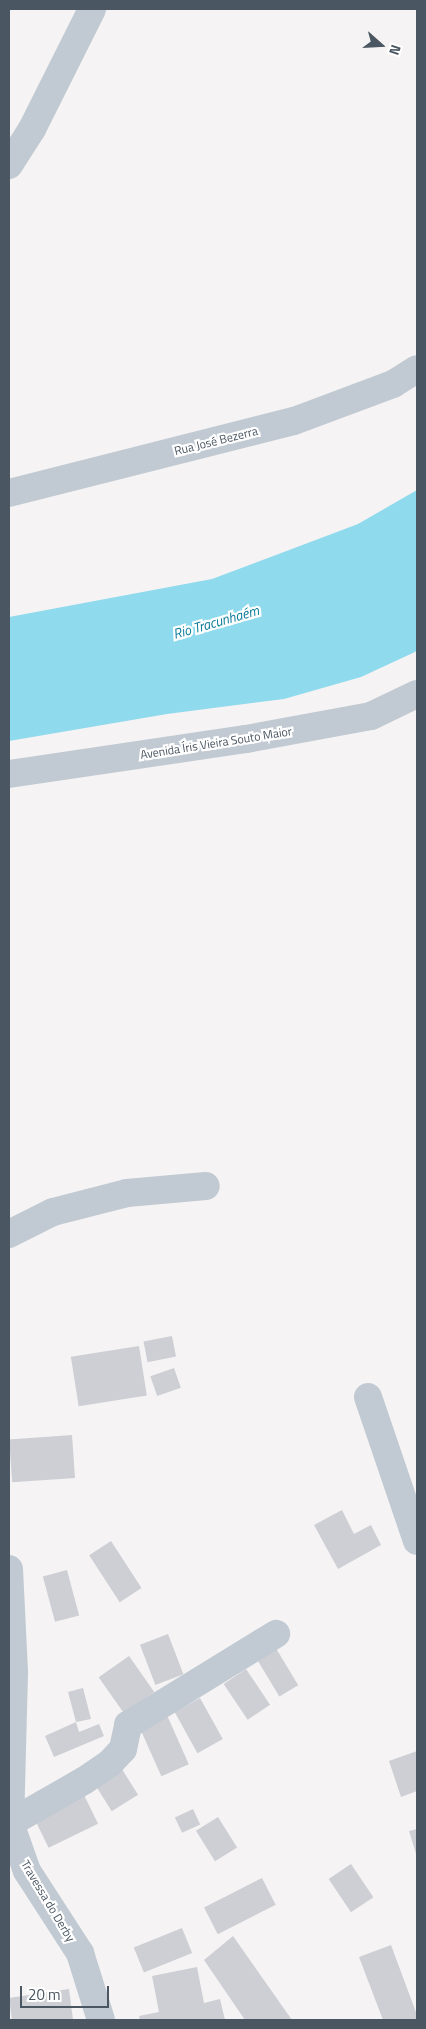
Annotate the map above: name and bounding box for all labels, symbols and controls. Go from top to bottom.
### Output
north arrow [356,20,406,70]
text: N [384,42,407,58]
street label: Rua José Bezerra [173,424,259,458]
water label: Rio Tracunhaém [171,602,261,642]
street label: Avenida Íris Vieira Souto Maior [139,724,293,762]
street label: Travessa do Derby [18,1858,78,1944]
scale bar [22,1976,111,2008]
text: 20 m [28,1983,61,2006]

